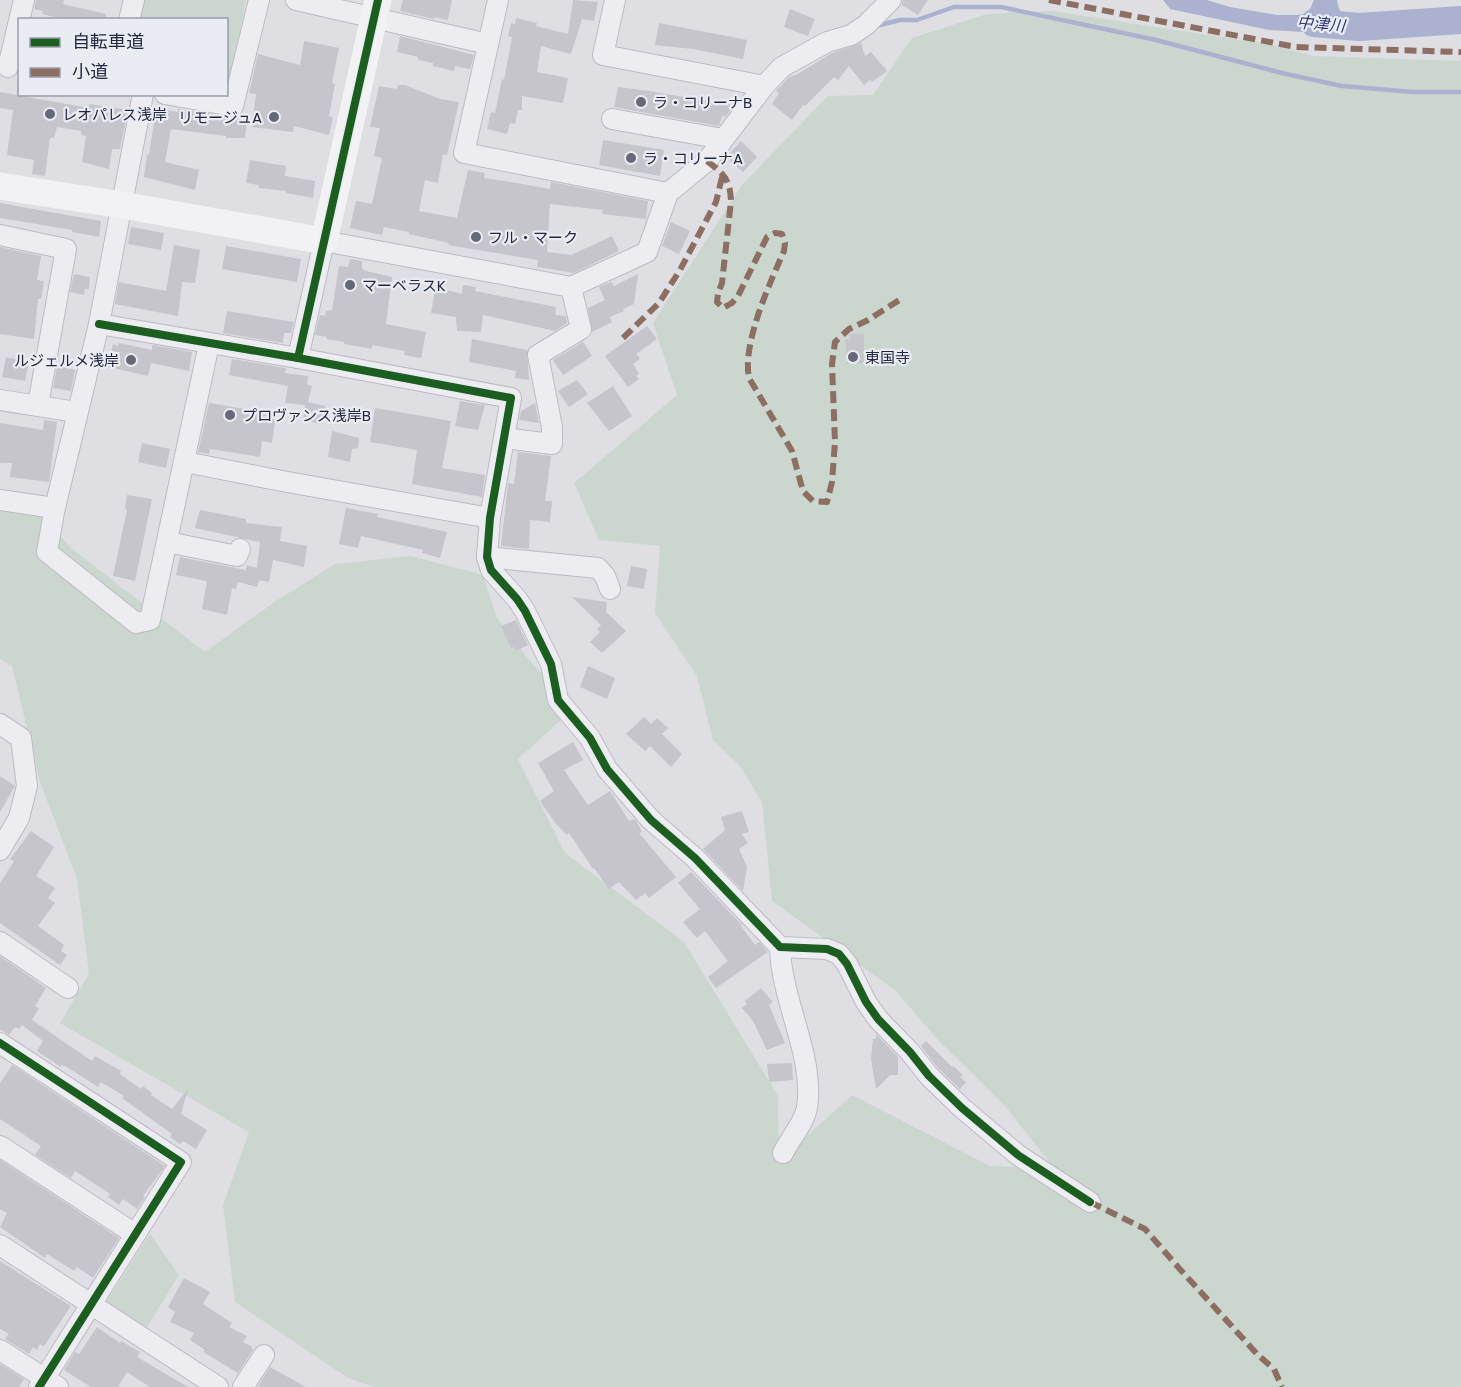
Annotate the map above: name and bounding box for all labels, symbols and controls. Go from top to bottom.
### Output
water label: 中津川 [1296,10,1348,38]
legend [18,18,228,96]
text: 自転車道 [72,29,144,54]
text: 小道 [72,59,108,84]
place label: ラ・コリーナB [653,92,752,113]
marker: ラ・コリーナB [634,95,648,109]
place label: レオパレス浅岸 [62,104,167,125]
marker: レオパレス浅岸 [43,107,57,121]
place label: リモージュA [178,107,262,128]
marker: リモージュA [267,110,281,124]
place label: ラ・コリーナA [643,148,743,169]
marker: ラ・コリーナA [624,151,638,165]
place label: フル・マーク [488,227,578,248]
marker: フル・マーク [469,230,483,244]
place label: マーベラスK [362,275,446,296]
marker: マーベラスK [343,278,357,292]
place label: 東国寺 [865,347,910,368]
place label: ルジェルメ浅岸 [14,350,119,371]
marker: 東国寺 [846,350,860,364]
marker: ルジェルメ浅岸 [124,353,138,367]
place label: プロヴァンス浅岸B [242,405,371,426]
marker: プロヴァンス浅岸B [223,408,237,422]

